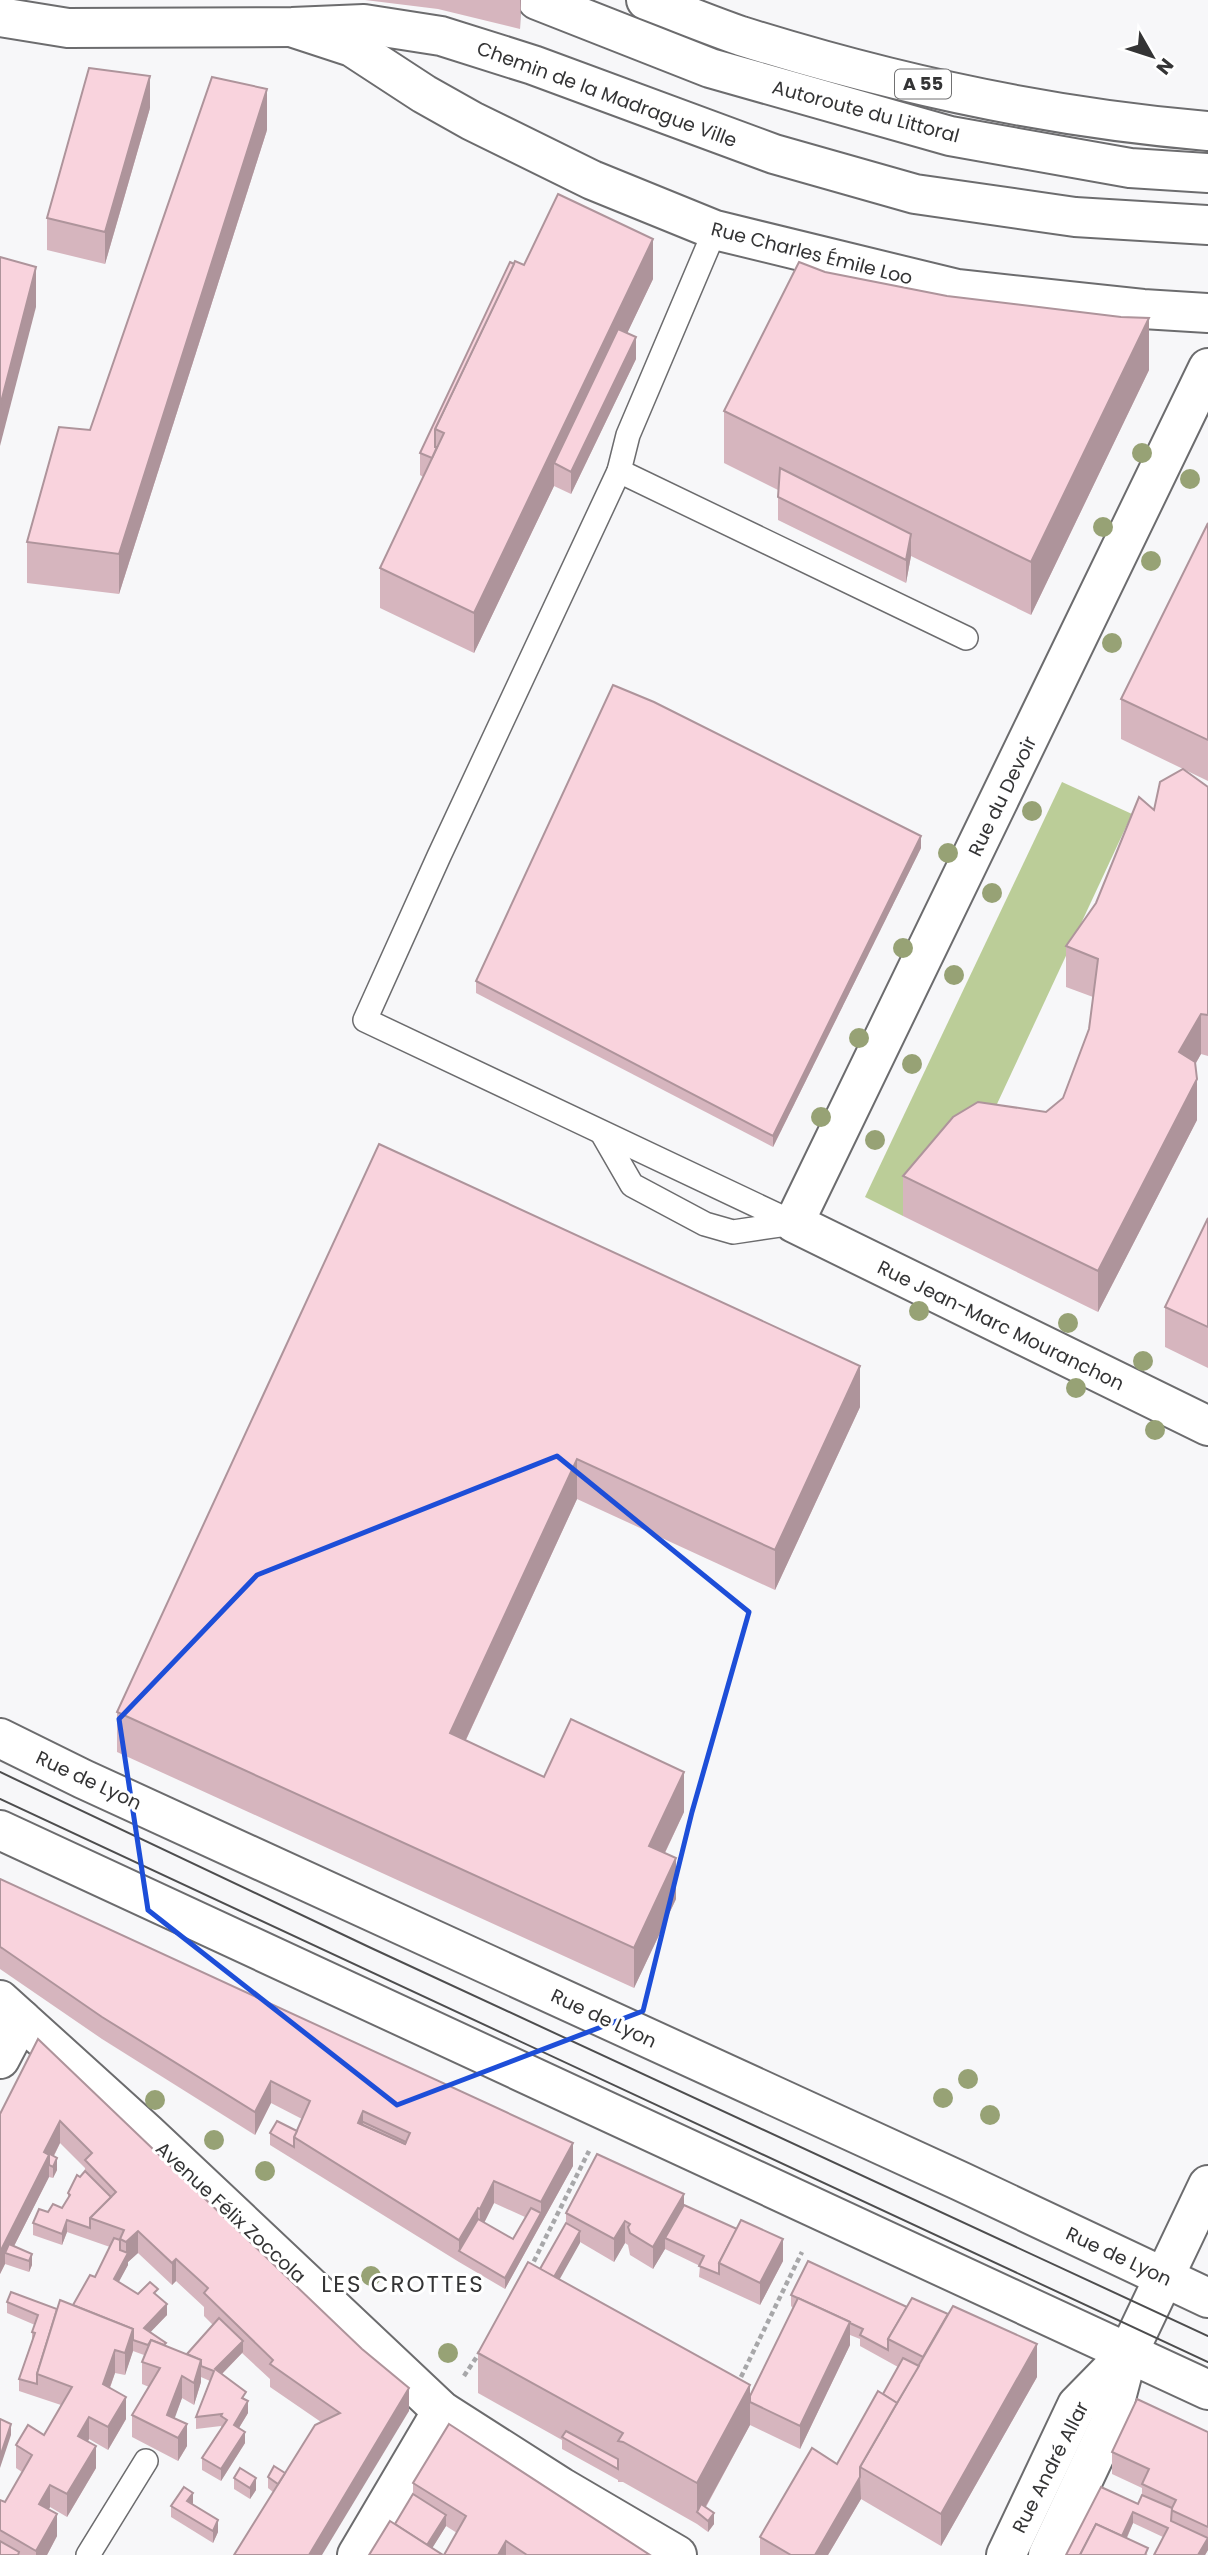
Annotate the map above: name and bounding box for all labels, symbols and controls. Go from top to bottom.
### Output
north arrow [1117,21,1187,91]
street label: Chemin de la Madrague Ville [473,35,741,154]
text: N [1150,52,1180,80]
road number: A 55 [895,70,951,98]
street label: Autoroute du Littoral [769,73,962,149]
street label: Rue Charles Émile Loo [708,215,915,292]
street label: Rue du Devoir [962,732,1043,861]
street label: Rue Jean-Marc Mouranchon [873,1254,1129,1397]
street label: Rue de Lyon [32,1744,146,1817]
street label: Rue de Lyon [547,1982,661,2055]
street label: Avenue Félix Zoccola [150,2135,312,2289]
street label: Rue de Lyon [1062,2220,1176,2293]
district label: LES CROTTES [321,2268,485,2300]
street label: Rue André Allar [1006,2397,1095,2538]

